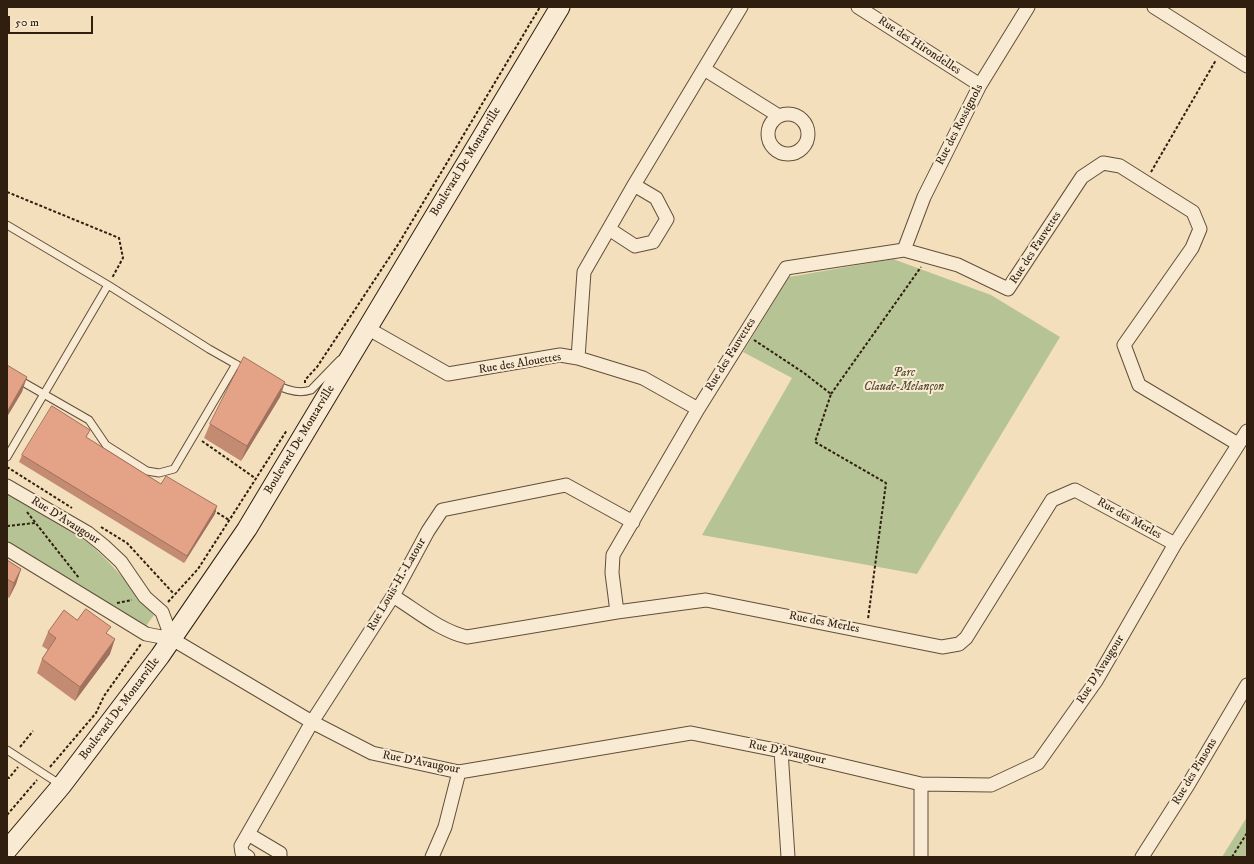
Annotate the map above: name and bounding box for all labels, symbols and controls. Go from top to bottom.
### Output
scale bar [10,8,95,34]
street label: Rue des Hirondelles [875,14,963,78]
text: 50 m [15,15,39,30]
street label: Rue des Rossignols [933,82,987,168]
street label: Boulevard De Montarville [428,105,504,219]
street label: Rue des Fauvettes [1007,209,1065,287]
street label: Rue des Fauvettes [703,316,759,394]
street label: Rue des Alouettes [478,350,562,378]
park label: Parc Claude-Melançon [864,367,944,395]
street label: Boulevard De Montarville [262,383,338,497]
street label: Rue D'Avaugour [28,494,102,548]
street label: Rue des Merles [1094,495,1164,543]
street label: Rue Louis-H.-Latour [365,536,429,634]
street label: Rue des Merles [788,609,860,637]
street label: Rue D'Avaugour [1074,633,1128,707]
street label: Boulevard De Montarville [77,655,163,763]
street label: Rue des Pinsons [1169,736,1221,808]
street label: Rue D'Avaugour [747,738,827,768]
street label: Rue D'Avaugour [381,748,461,778]

